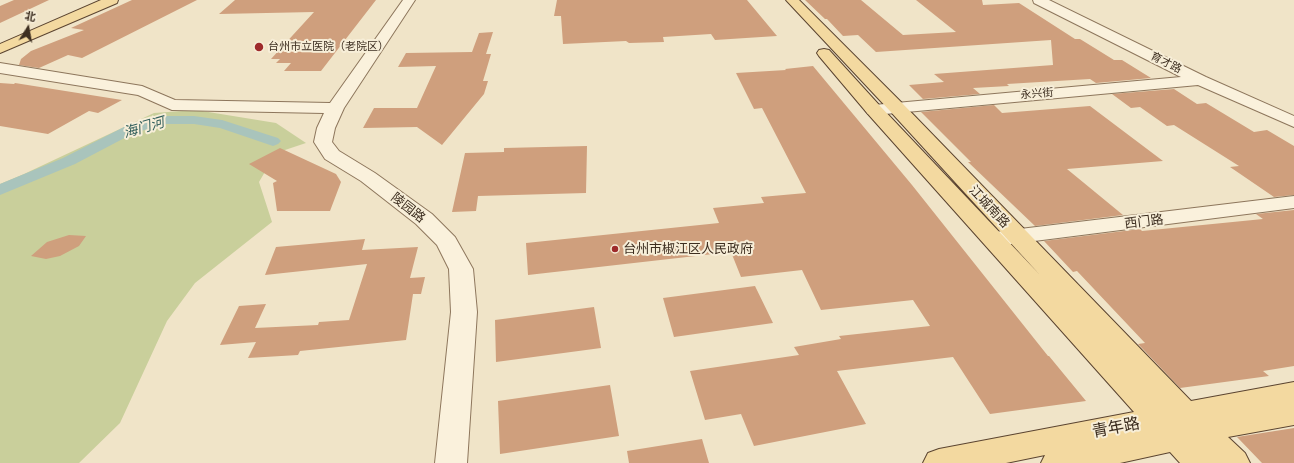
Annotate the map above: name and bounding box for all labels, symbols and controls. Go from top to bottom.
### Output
text: 北 [24,7,37,24]
north arrow [8,8,48,48]
place label: 台州市立医院（老院区） [268,40,389,54]
marker: 台州市立医院（老院区） [253,41,265,53]
street label: 育才路 [1148,50,1184,76]
street label: 永兴街 [1020,86,1054,102]
water label: 海门河 [121,114,167,142]
street label: 江城南路 [966,183,1012,231]
street label: 陵园路 [388,190,428,226]
street label: 西门路 [1124,212,1164,232]
place label: 台州市椒江区人民政府 [623,241,753,257]
marker: 台州市椒江区人民政府 [610,244,620,254]
street label: 青年路 [1091,414,1141,442]

